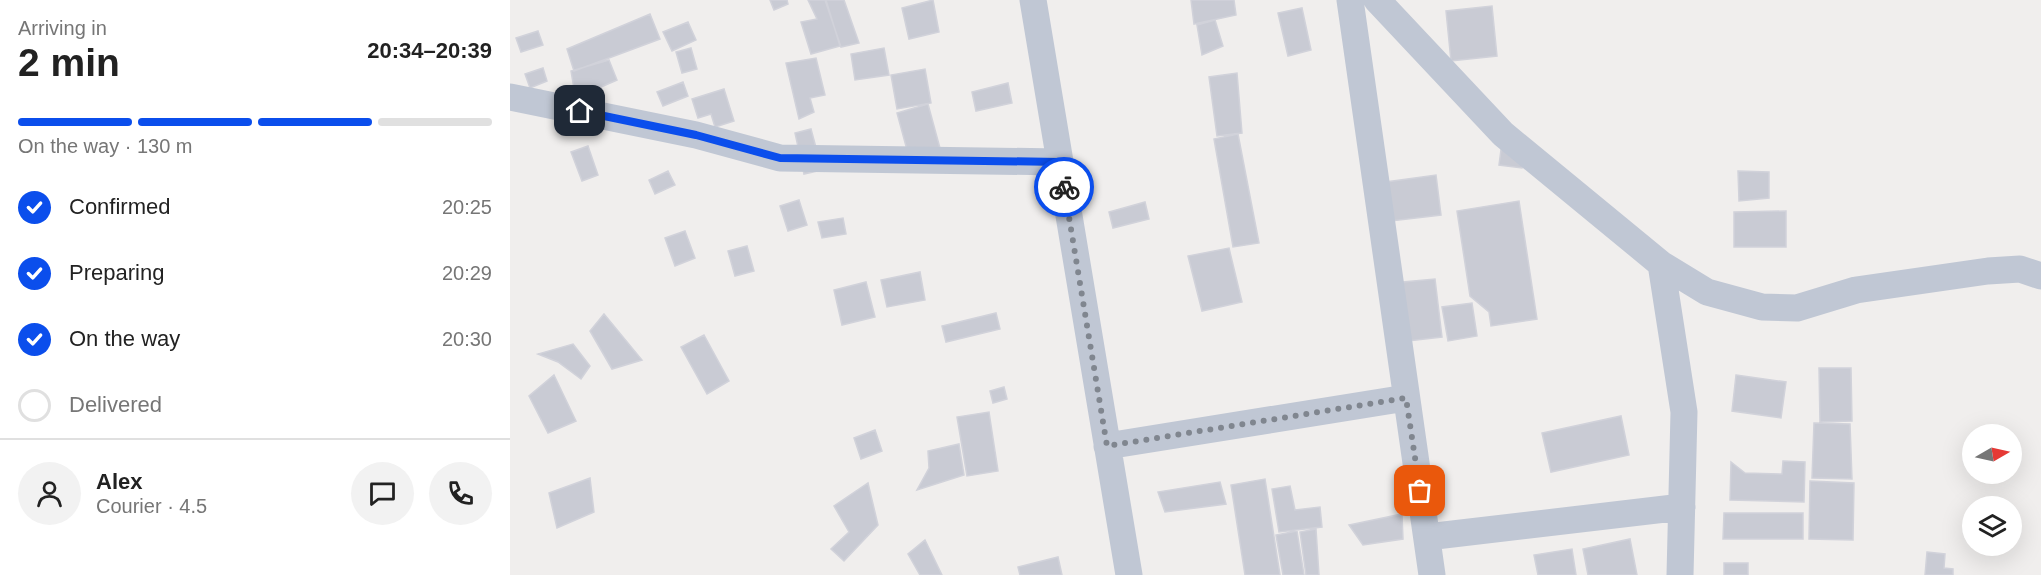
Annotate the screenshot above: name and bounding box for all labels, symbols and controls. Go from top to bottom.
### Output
text: Arriving in [18,17,107,39]
text: 20:34–20:39 [367,38,492,63]
text: 2 min [18,41,120,84]
pin [554,85,605,136]
icon: home [563,94,596,127]
text: On the way · 130 m [18,135,193,157]
courier [1034,157,1094,217]
icon: bike [1048,171,1081,204]
icon: check [18,191,51,224]
text: Confirmed [69,194,170,219]
text: 20:25 [442,196,492,218]
icon: check [18,257,51,290]
text: Preparing [69,260,164,285]
text: 20:29 [442,262,492,284]
icon: check [18,323,51,356]
text: On the way [69,326,180,351]
text: 20:30 [442,328,492,350]
text: Delivered [69,392,162,417]
north arrow [1962,424,2022,484]
map controls [1962,424,2022,556]
button: person [18,462,81,525]
button: chat [351,462,414,525]
button: phone [429,462,492,525]
pin [1394,465,1445,516]
text: Alex [96,469,142,494]
icon: bag [1403,474,1436,507]
text: Courier · 4.5 [96,495,207,517]
button: layers [1962,496,2022,556]

